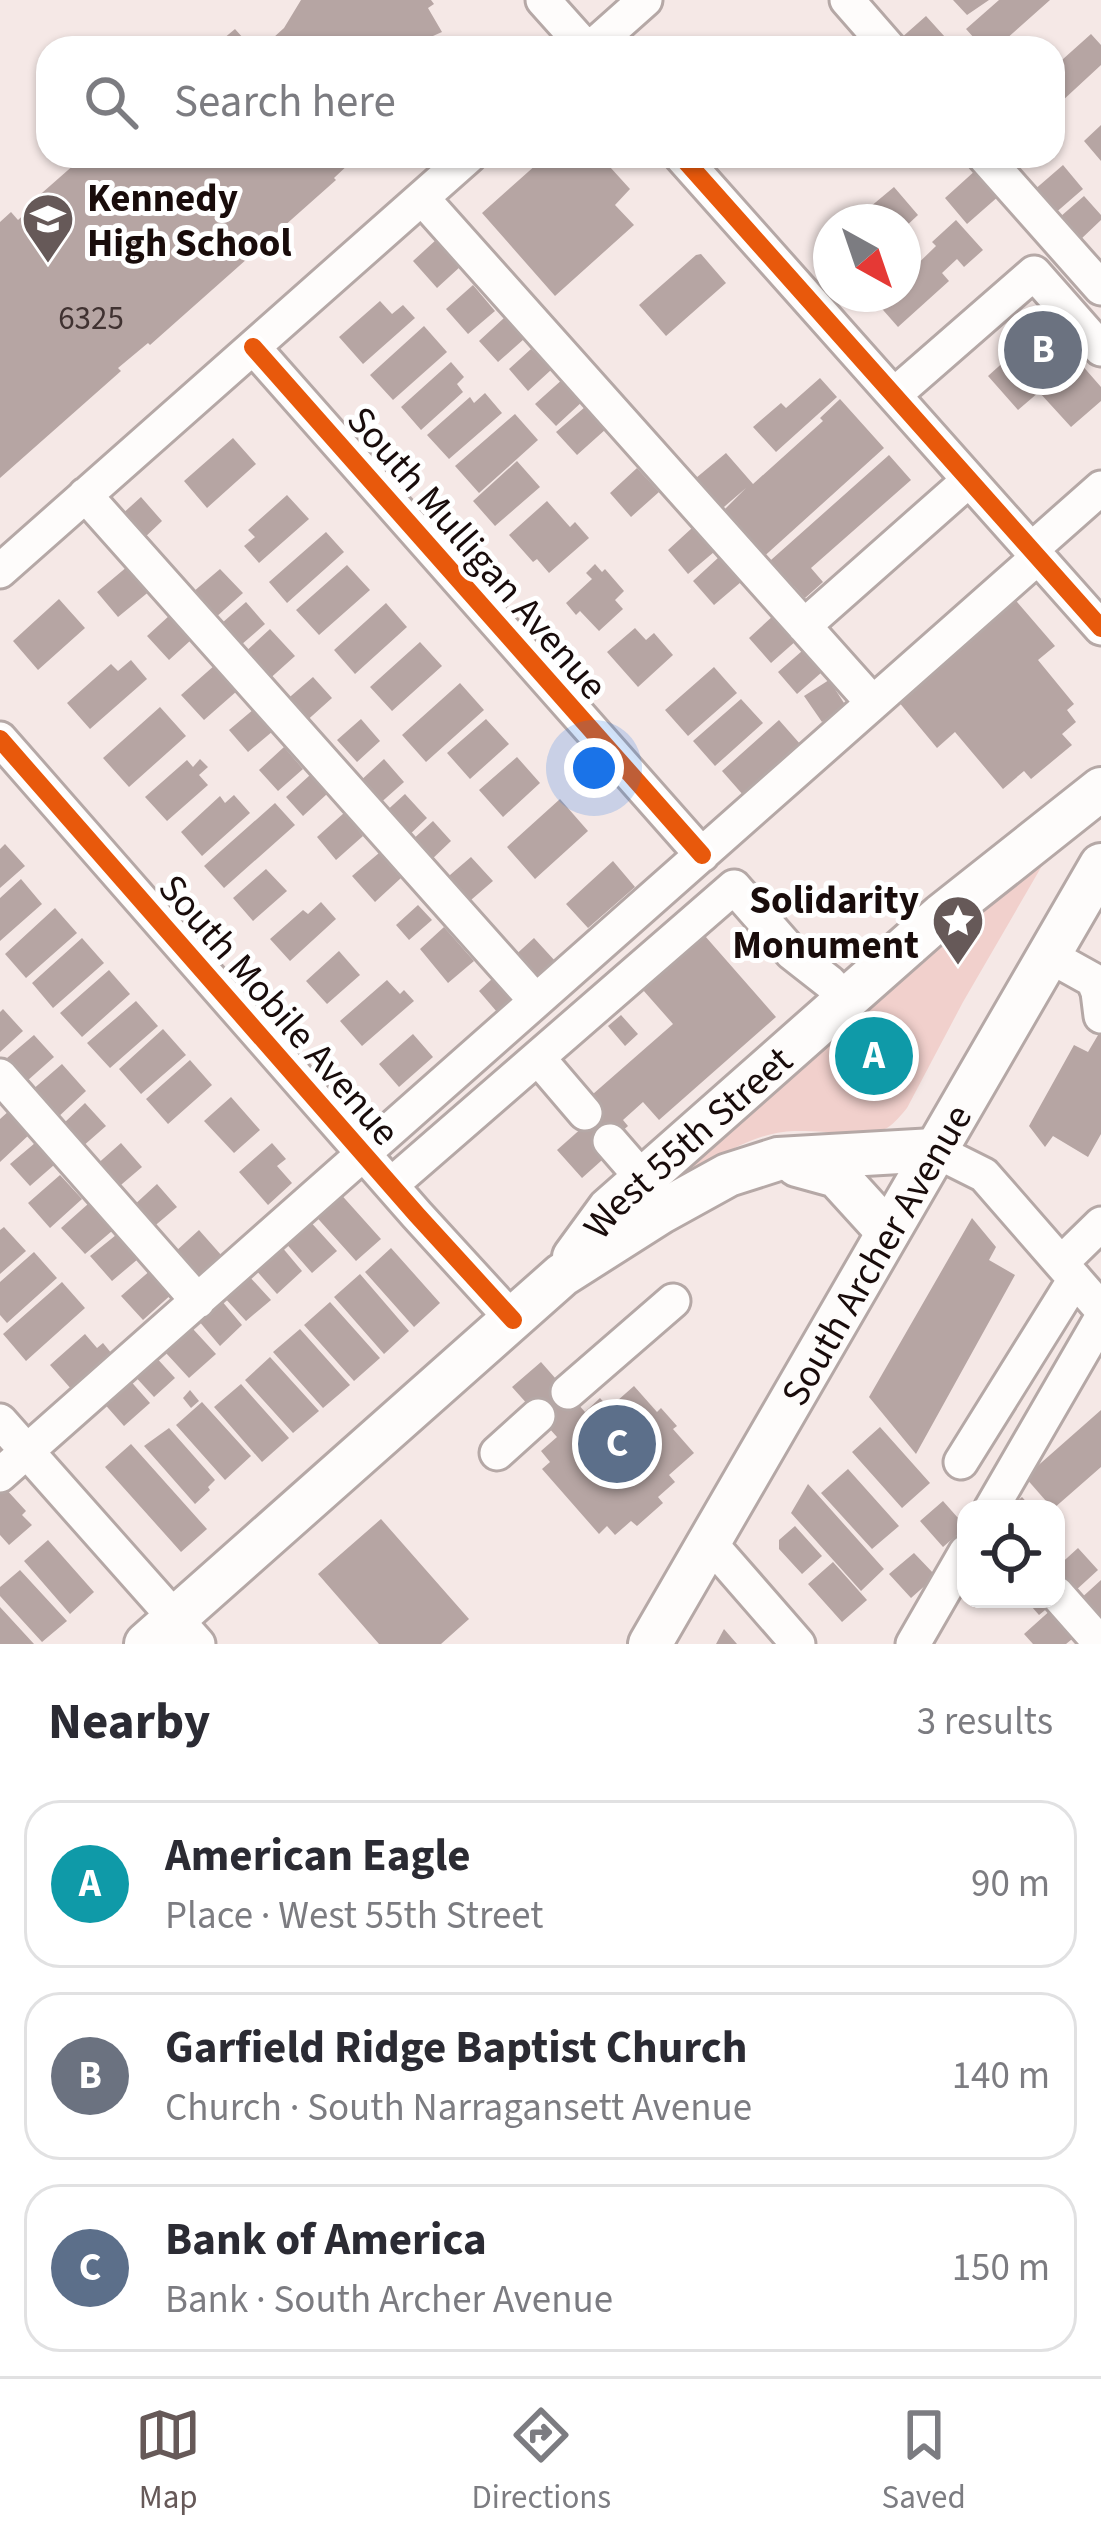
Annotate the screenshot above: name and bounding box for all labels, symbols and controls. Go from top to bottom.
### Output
search box [36,36,1065,168]
icon: search [78,69,144,135]
text: Search here [174,70,396,134]
place label: Kennedy High School [87,171,292,272]
school or university icon: Kennedy High School [20,191,76,265]
north arrow [813,204,921,312]
house number: 6325 [58,295,124,342]
pin: B [1004,305,1082,395]
street label: South Mulligan Avenue [333,394,620,712]
your location [564,738,624,798]
street label: South Mobile Avenue [145,862,412,1158]
place label: Solidarity Monument [732,873,919,974]
place icon: Solidarity Monument [930,893,986,967]
pin: A [835,1011,913,1101]
street label: West 55th Street [570,1034,805,1251]
street label: South Archer Avenue [768,1095,987,1417]
pin: C [578,1399,656,1489]
map controls [957,1500,1065,1608]
button: locate [957,1500,1065,1608]
text: Nearby [48,1686,210,1758]
text: 3 results [917,1694,1053,1750]
text: American Eagle [165,1824,471,1888]
text: A [79,1856,101,1912]
text: 90 m [971,1856,1050,1912]
text: Place · West 55th Street [165,1888,544,1944]
text: Garfield Ridge Baptist Church [165,2016,748,2080]
text: B [78,2048,102,2104]
text: 140 m [952,2048,1050,2104]
text: Church · South Narragansett Avenue [165,2080,752,2136]
text: Bank of America [165,2208,487,2272]
text: C [79,2240,101,2296]
text: 150 m [952,2240,1050,2296]
text: Bank · South Archer Avenue [165,2272,613,2328]
tab: Map [135,2402,201,2521]
tab: Directions [472,2402,611,2521]
tab: Saved [882,2402,966,2521]

